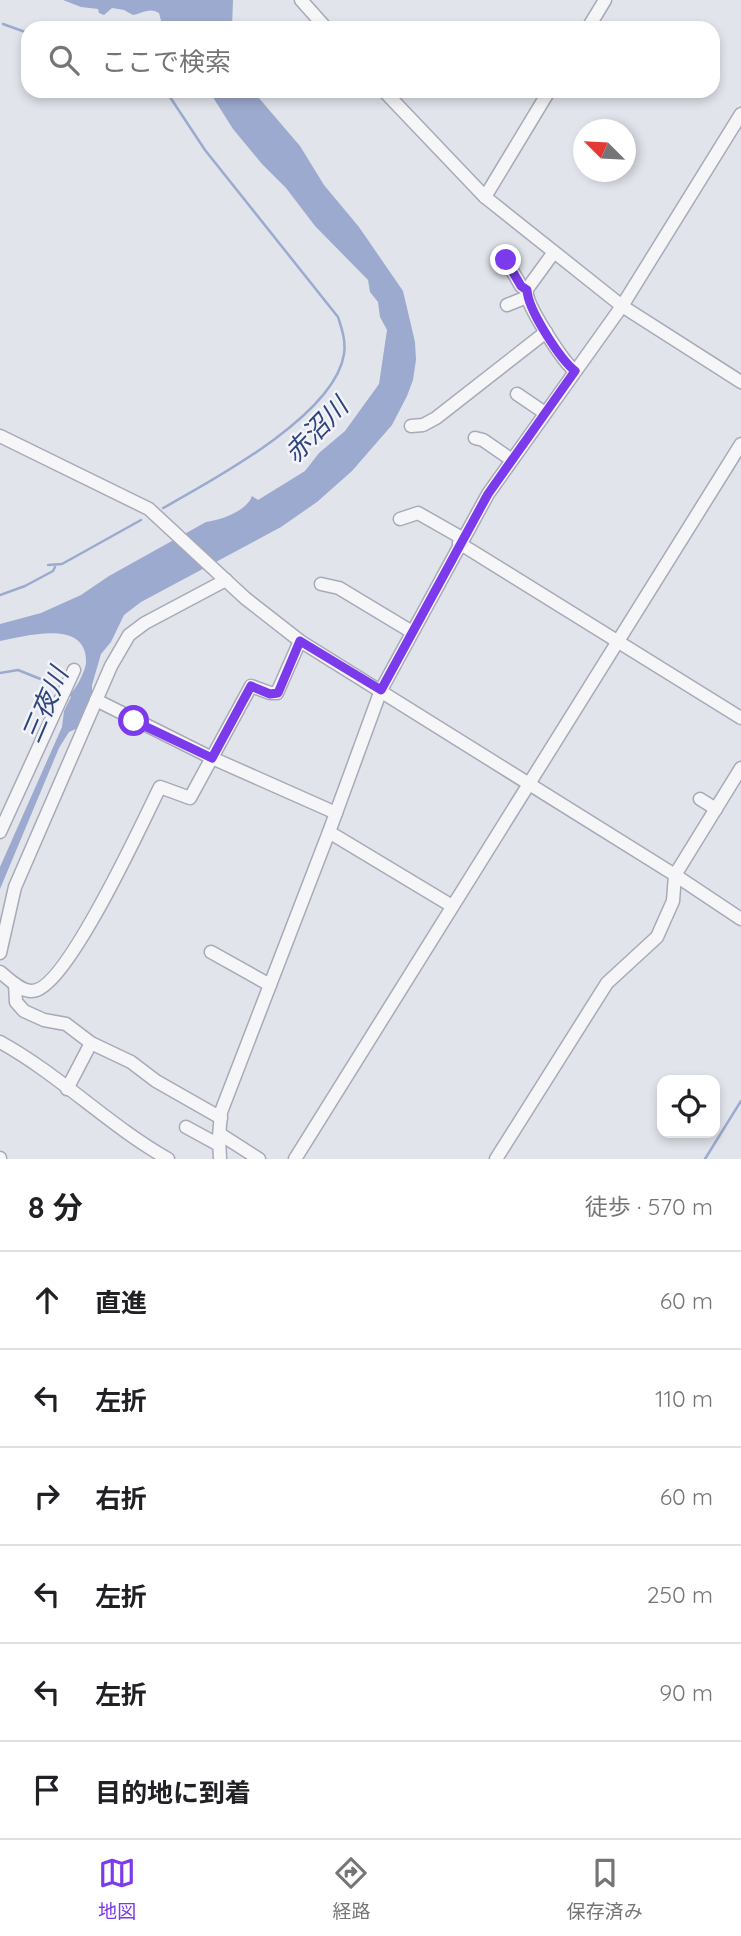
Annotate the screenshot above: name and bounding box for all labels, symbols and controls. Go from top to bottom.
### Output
search box [21,21,720,98]
icon: search [45,41,83,79]
text: ここで検索 [101,45,231,78]
north arrow [573,119,636,182]
route end [490,244,521,275]
water label: 赤沼川 [277,388,357,469]
water label: 三夜川 [14,660,76,747]
route start [118,705,149,736]
map controls [657,1075,720,1138]
button: locate [657,1075,720,1138]
text: 8 分 [28,1188,83,1226]
text: 徒歩 · 570 m [585,1192,713,1221]
icon: ahead [28,1281,66,1319]
text: 直進 [95,1286,147,1319]
text: 60 m [660,1286,713,1315]
icon: left [28,1379,66,1417]
text: 左折 [95,1384,147,1417]
text: 110 m [655,1384,713,1413]
icon: right [28,1477,66,1515]
text: 右折 [95,1482,147,1515]
text: 60 m [660,1482,713,1511]
icon: left [28,1575,66,1613]
text: 左折 [95,1580,147,1613]
text: 250 m [647,1580,713,1609]
icon: left [28,1673,66,1711]
text: 左折 [95,1678,147,1711]
text: 90 m [659,1678,713,1707]
icon: arrive [28,1771,66,1809]
text: 目的地に到着 [95,1776,251,1809]
tab: 地図 [98,1854,136,1923]
tab: 経路 [332,1854,371,1923]
tab: 保存済み [567,1854,643,1923]

